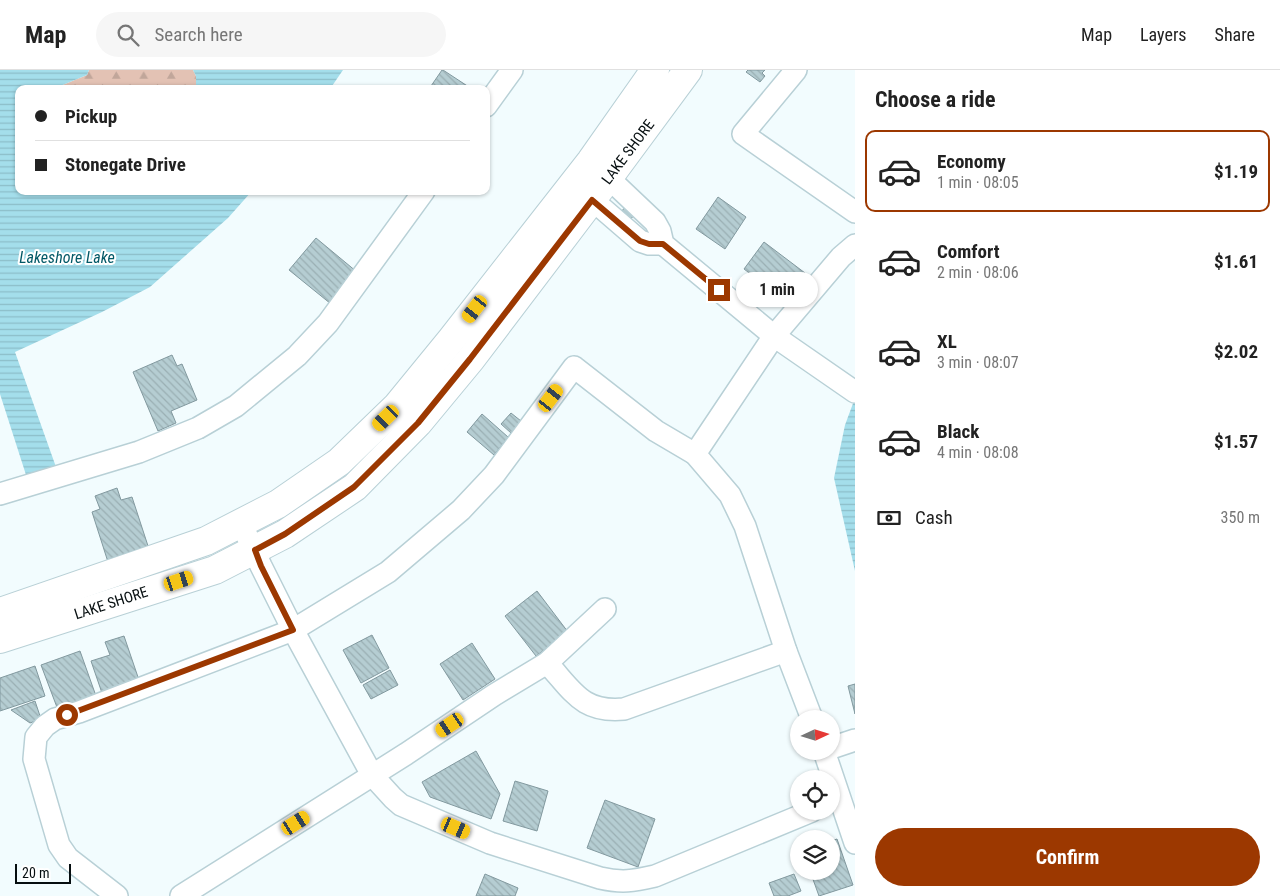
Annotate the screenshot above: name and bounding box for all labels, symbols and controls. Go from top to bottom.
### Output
search box [96,12,446,57]
text: Map [25,21,66,49]
icon: search [114,21,142,49]
text: Search here [154,23,243,46]
text: Map [1081,24,1112,45]
text: Layers [1140,24,1187,45]
text: Share [1215,24,1255,45]
text: Choose a ride [875,87,996,112]
text: Pickup [65,105,117,128]
street label: LAKE SHORE [598,116,658,188]
icon: car [877,149,922,194]
text: Economy [937,150,1006,173]
text: Stonegate Drive [65,153,186,176]
text: $1.19 [1214,160,1258,183]
text: 1 min · 08:05 [937,173,1019,192]
icon: car [877,239,922,284]
text: Comfort [937,240,1000,263]
water label: Lakeshore Lake [19,248,115,267]
text: $1.61 [1214,250,1258,273]
text: 2 min · 08:06 [937,263,1019,282]
callout: 1 min [736,272,819,308]
route end [708,279,730,301]
text: 1 min [759,280,795,299]
car [459,293,490,325]
icon: car [877,329,922,374]
text: XL [937,330,957,353]
text: $2.02 [1214,340,1258,363]
text: 3 min · 08:07 [937,353,1019,372]
car [535,382,566,414]
car [369,402,402,434]
icon: car [877,419,922,464]
text: Black [937,420,979,443]
text: $1.57 [1214,430,1258,453]
text: 4 min · 08:08 [937,443,1019,462]
icon: cash [875,504,903,532]
text: Cash [915,506,953,529]
text: 350 m [1221,508,1260,527]
car [162,569,195,593]
street label: LAKE SHORE [72,583,150,623]
route start [56,704,78,726]
car [433,710,466,740]
north arrow [790,710,840,760]
map controls [790,710,840,880]
button: locate [790,770,840,820]
car [279,809,312,837]
car [439,815,472,841]
button: Confirm [875,828,1260,886]
button: layers [790,830,840,880]
scale bar [15,861,71,884]
text: 20 m [22,865,50,881]

